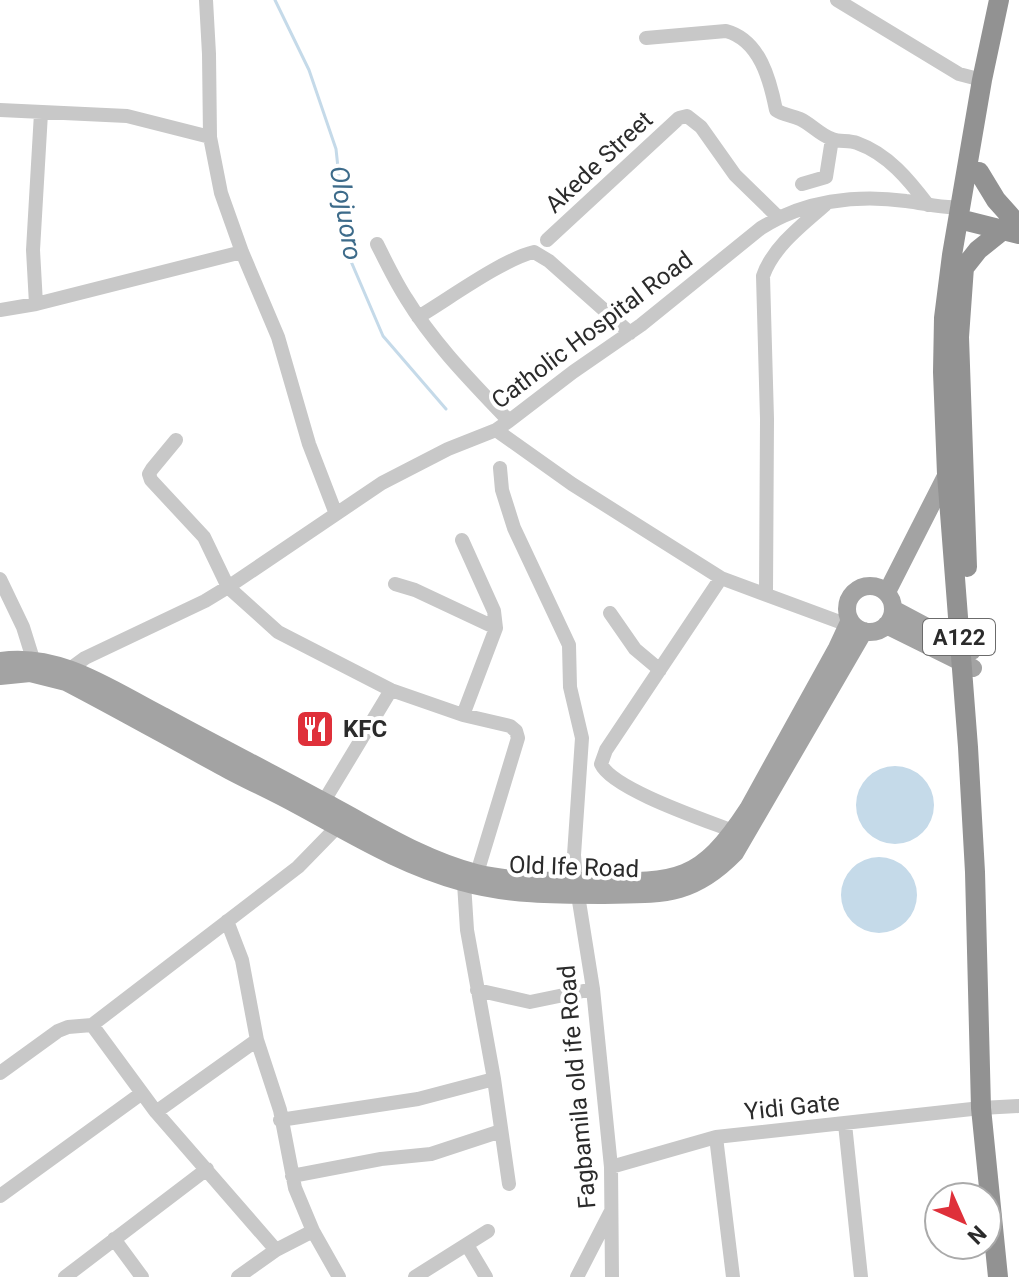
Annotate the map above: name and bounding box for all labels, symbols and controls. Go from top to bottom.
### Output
street label: Akede Street [540,105,658,219]
water label: Olojuoro [324,164,368,262]
street label: Catholic Hospital Road [486,245,698,415]
road number: A122 [923,619,995,655]
restaurant icon: KFC [294,708,336,750]
place label: KFC [343,715,387,743]
street label: Old Ife Road [508,851,640,883]
street label: Fagbamila old ife Road [552,964,602,1210]
street label: Yidi Gate [743,1088,841,1126]
north arrow [923,1181,1003,1261]
text: N [962,1220,991,1249]

